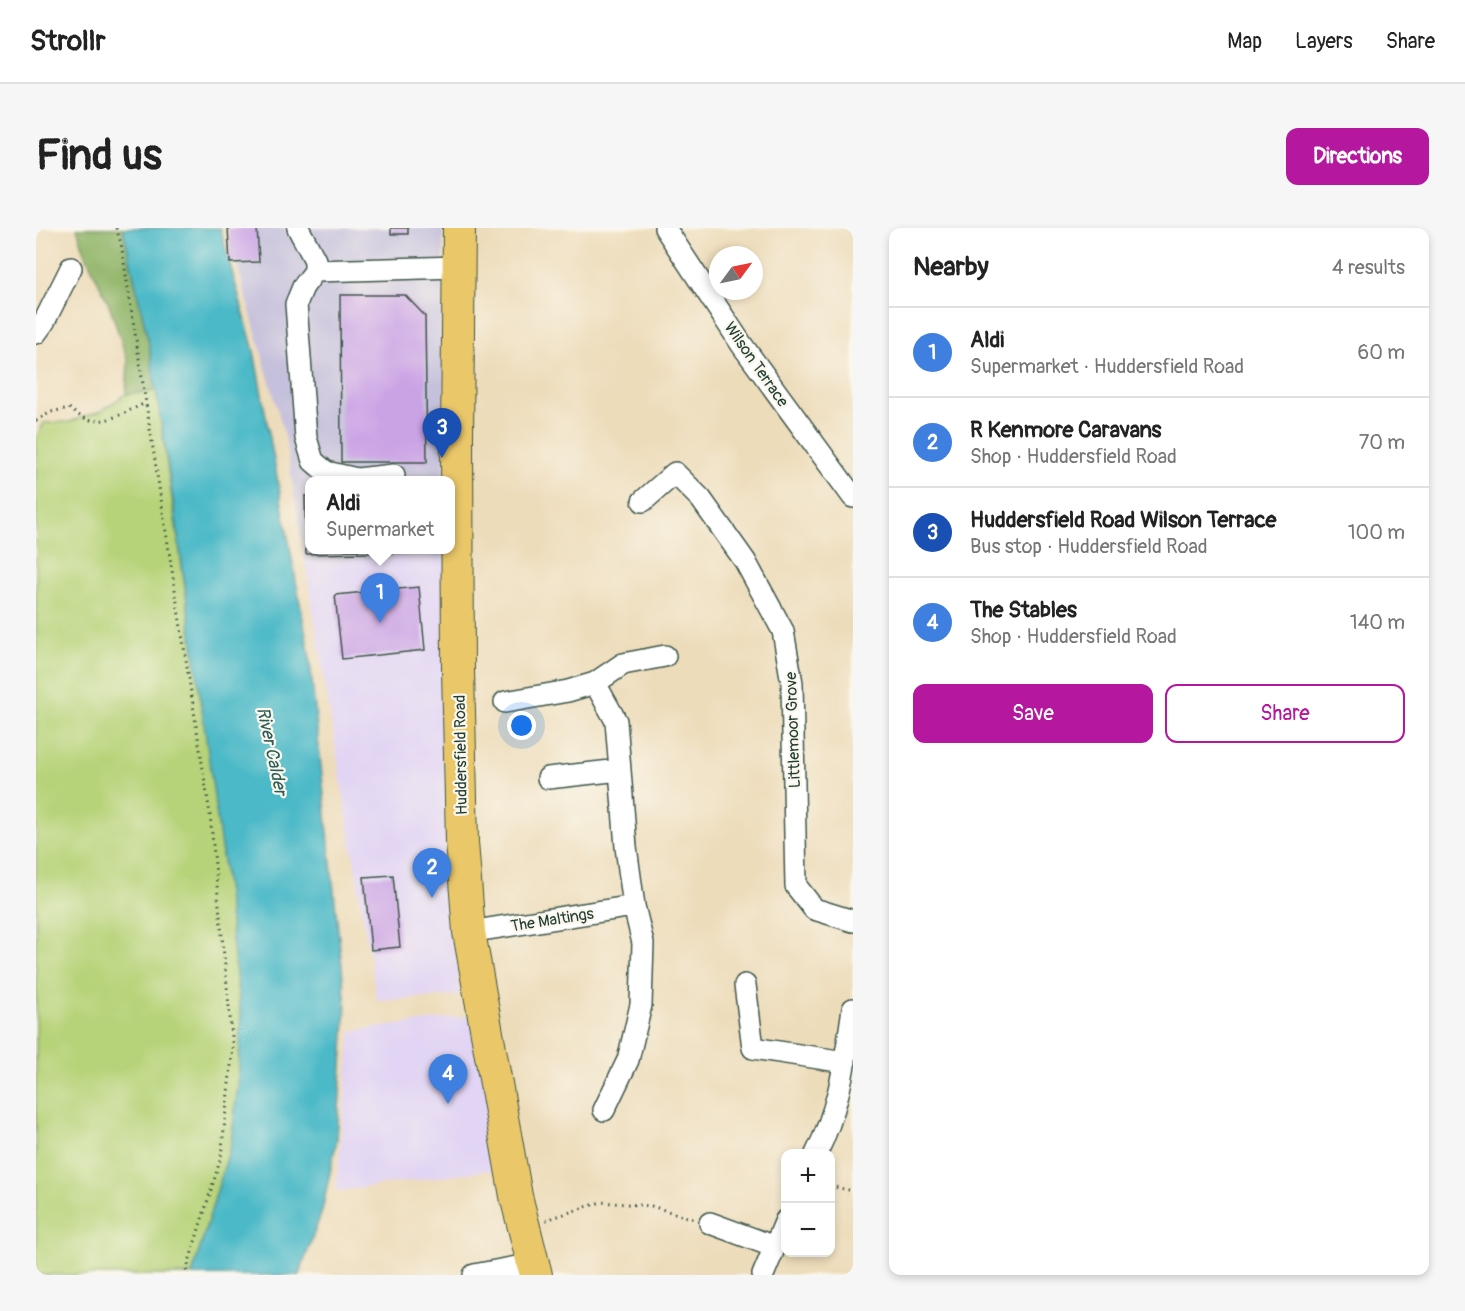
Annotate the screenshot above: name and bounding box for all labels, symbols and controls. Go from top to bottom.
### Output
text: Strollr [30,24,105,59]
text: Map [1227,28,1262,55]
text: Layers [1295,28,1353,55]
text: Share [1386,28,1435,55]
button: Directions [1286,128,1429,185]
text: Find us [36,130,162,182]
north arrow [709,246,763,300]
text: Nearby [913,251,989,283]
text: 4 results [1332,255,1405,280]
street label: Wilson Terrace [720,318,793,411]
text: Aldi [970,326,1004,354]
text: 1 [929,340,936,365]
text: 60 m [1358,340,1405,365]
text: Supermarket · Huddersfield Road [970,354,1244,379]
pin: 3 [422,408,462,458]
text: R Kenmore Caravans [970,416,1161,444]
text: 2 [927,430,938,455]
text: 70 m [1359,430,1405,455]
text: Shop · Huddersfield Road [970,444,1177,469]
popup [305,476,455,554]
text: Aldi [326,489,360,517]
text: Huddersfield Road Wilson Terrace [970,506,1276,534]
text: Supermarket [326,517,434,542]
text: 3 [927,520,938,545]
text: 100 m [1348,520,1405,545]
text: Bus stop · Huddersfield Road [970,534,1208,559]
pin: 1 [360,574,400,623]
text: The Stables [970,596,1077,624]
text: 4 [927,610,938,635]
text: 140 m [1350,610,1405,635]
text: Shop · Huddersfield Road [970,624,1177,649]
street label: Littlemoor Grove [781,671,805,789]
button: Save [913,684,1153,743]
button: Share [1165,684,1405,743]
street label: Huddersfield Road [450,695,472,815]
water label: River Calder [251,705,293,800]
your location [507,711,536,740]
pin: 2 [412,848,452,898]
street label: The Maltings [509,904,595,936]
pin: 4 [428,1054,468,1104]
map controls [781,1149,835,1257]
button: + [781,1149,835,1203]
button: − [781,1203,835,1257]

